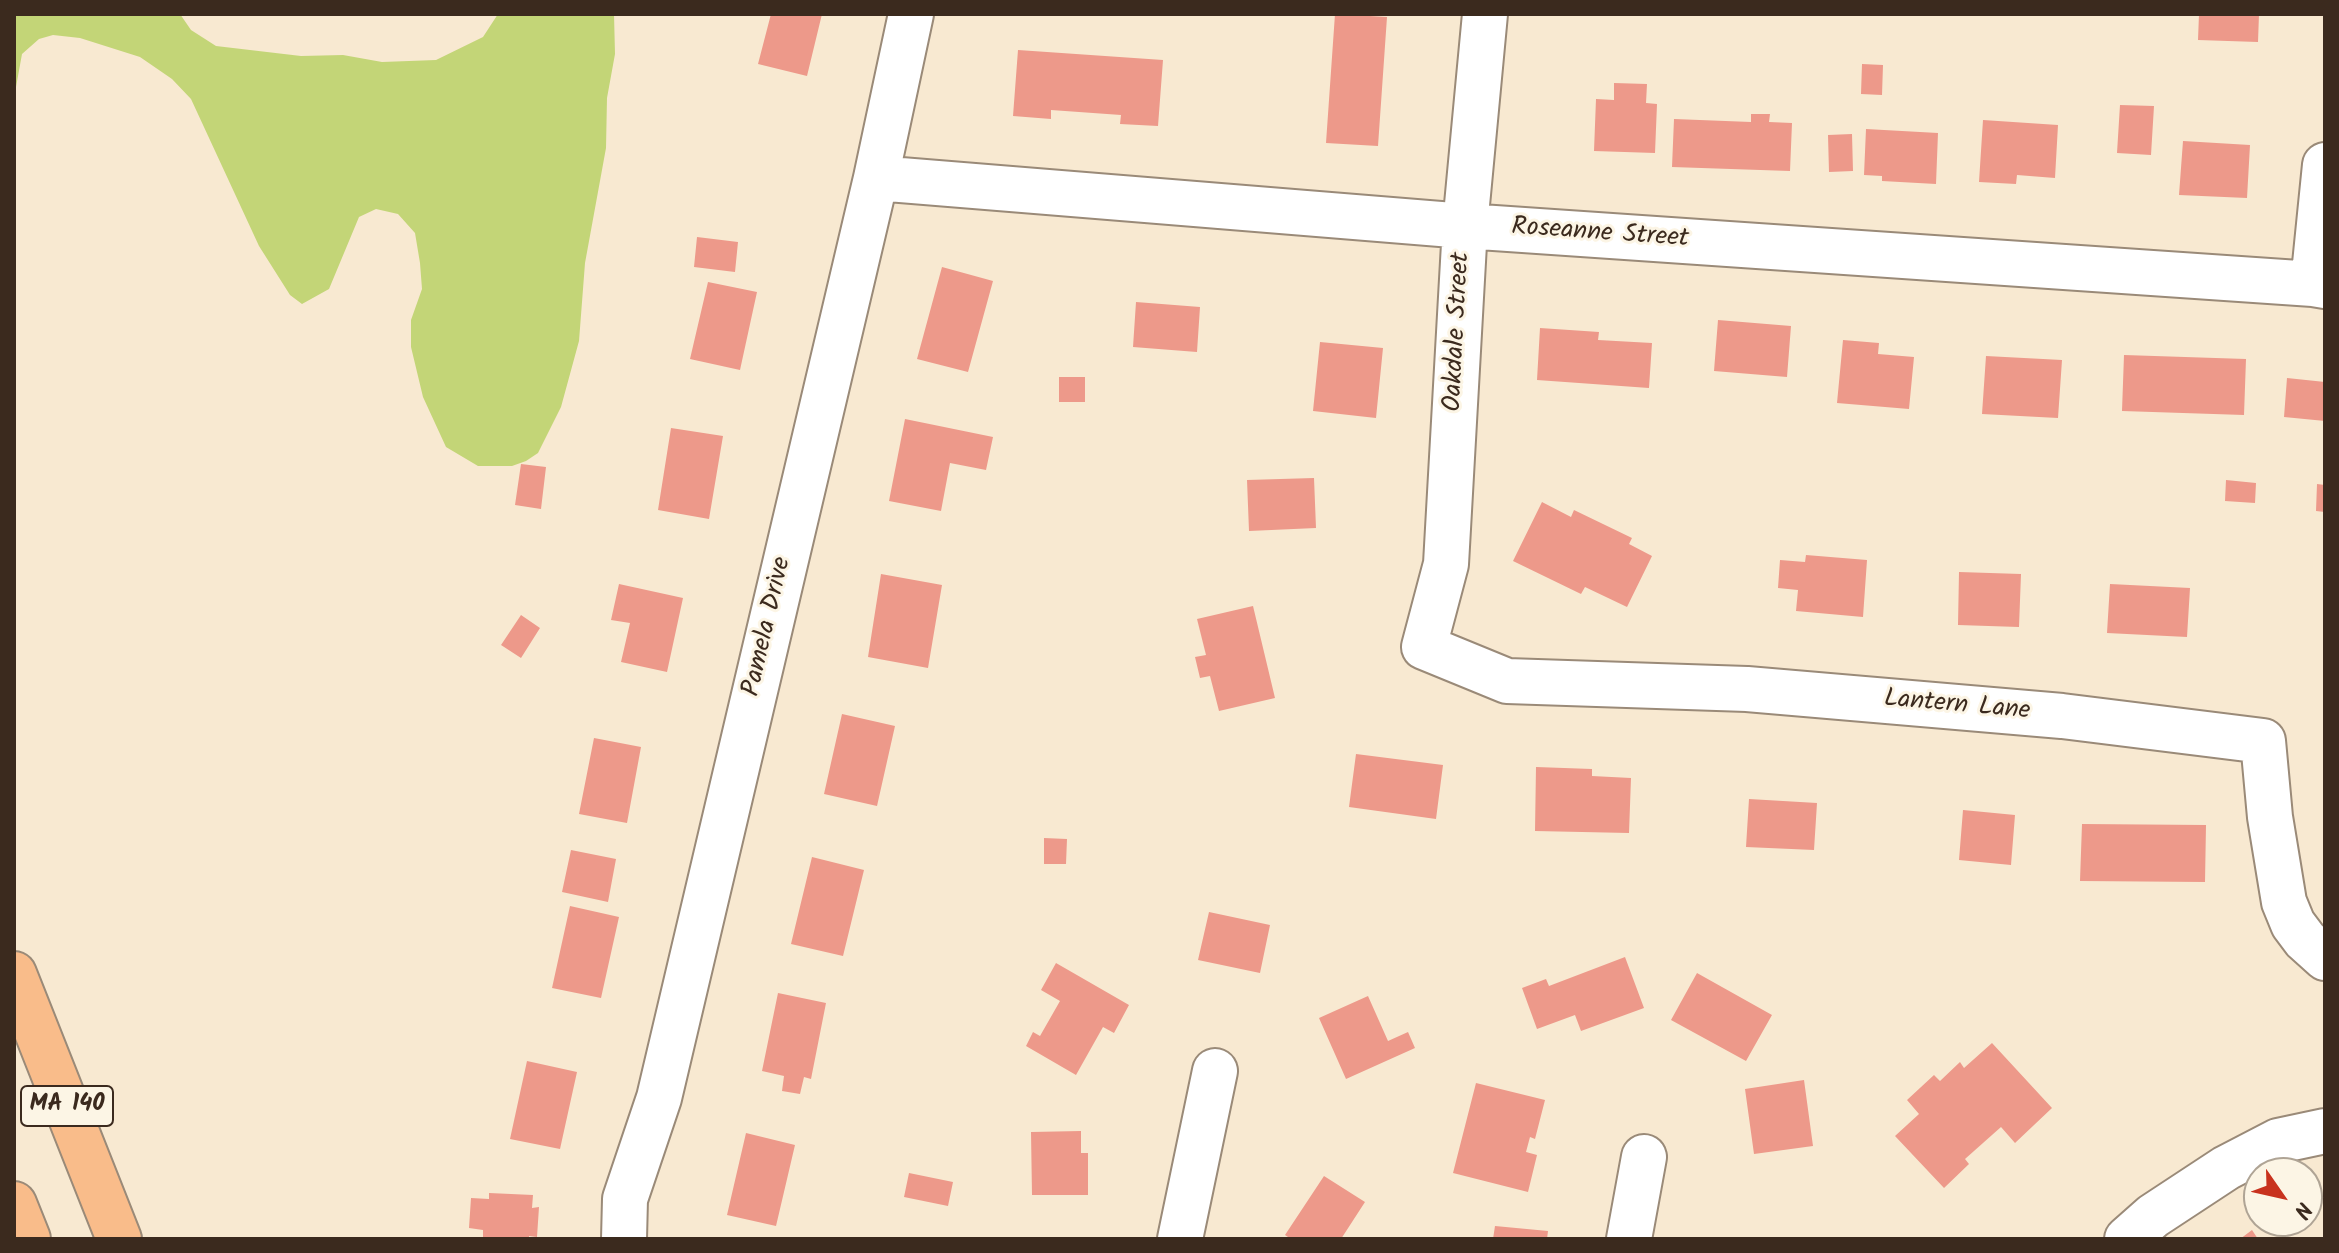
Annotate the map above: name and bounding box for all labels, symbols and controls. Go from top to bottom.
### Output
street label: Roseanne Street [1510,213,1690,257]
street label: Oakdale Street [1439,251,1479,413]
street label: Pamela Drive [738,554,800,700]
street label: Lantern Lane [1882,685,2032,729]
road number: MA 140 [21,1086,113,1126]
north arrow [2243,1157,2323,1237]
text: N [2283,1194,2320,1225]

